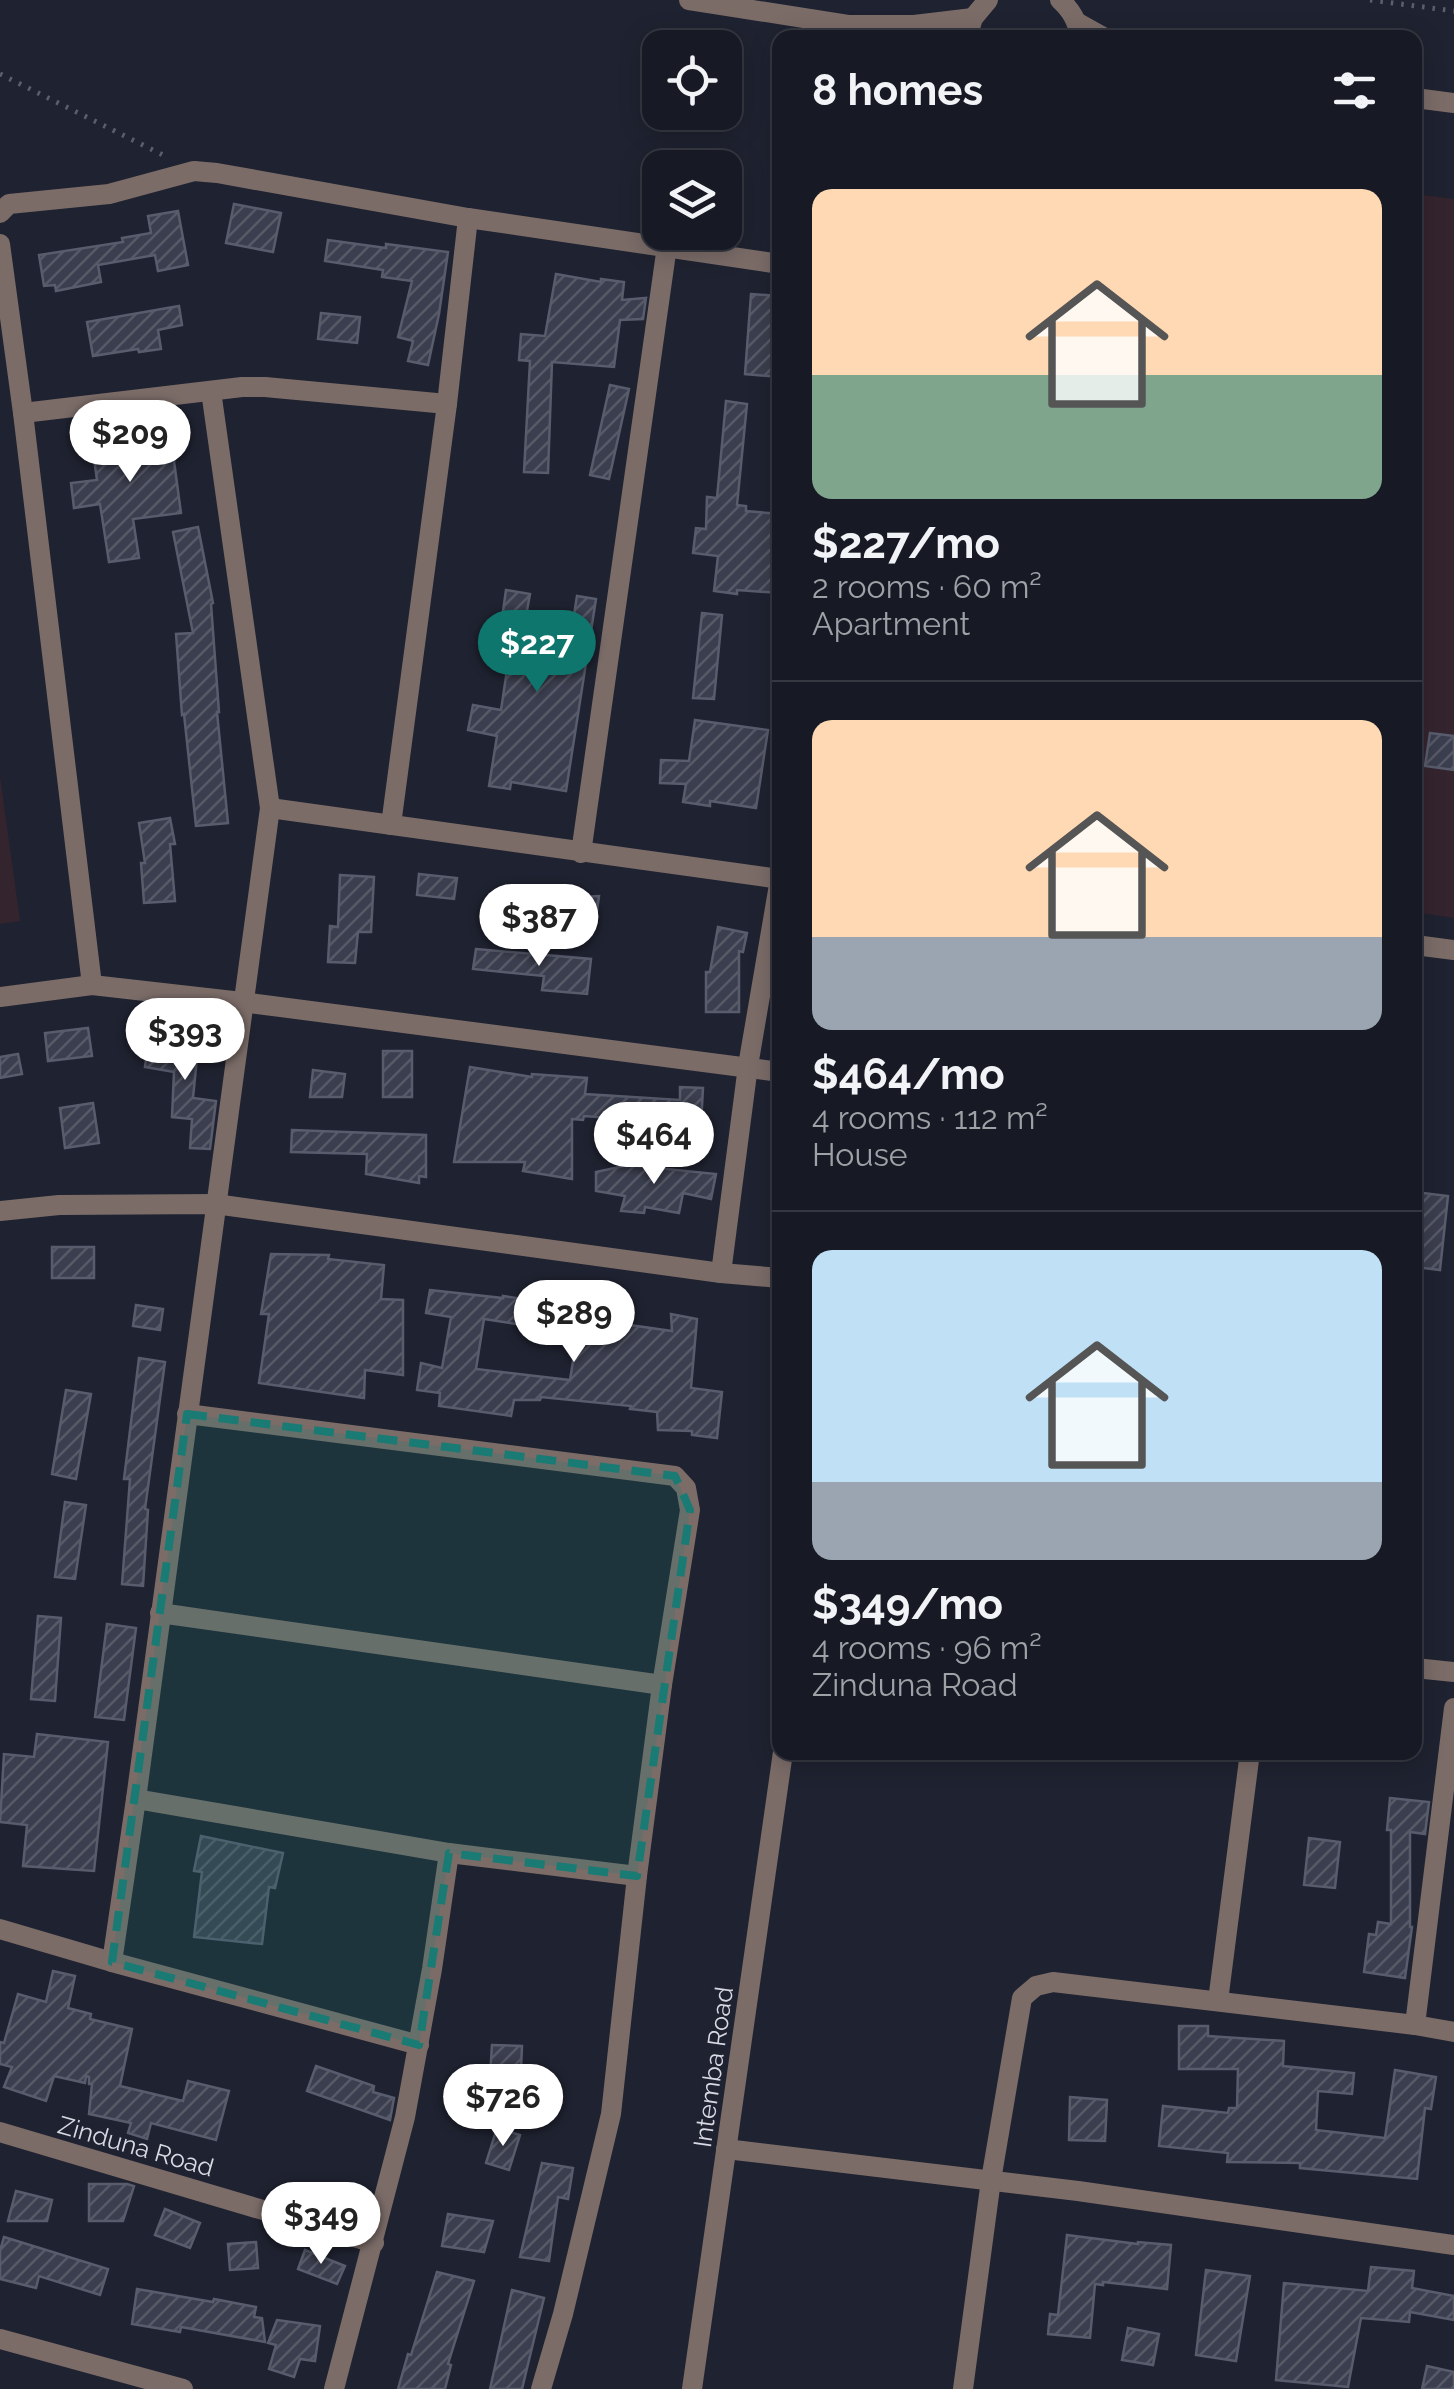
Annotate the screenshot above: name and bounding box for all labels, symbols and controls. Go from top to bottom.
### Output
map controls [642,30,742,250]
button: locate [642,30,742,130]
icon: filters [1327,63,1382,118]
text: 8 homes [812,66,983,115]
button: layers [642,150,742,250]
icon: home [1007,254,1187,434]
pin: $209 [71,400,189,485]
text: $209 [92,414,168,451]
text: $227/mo [812,519,1000,568]
text: 2 rooms · 60 m² [812,568,1042,605]
text: Apartment [812,605,970,642]
pin: $227 [478,610,596,695]
text: $227 [500,624,574,661]
icon: home [1007,785,1187,965]
pin: $387 [480,884,598,969]
text: $387 [501,898,577,935]
pin: $393 [126,998,244,1083]
text: $393 [148,1012,222,1049]
text: $464/mo [812,1050,1005,1099]
text: 4 rooms · 112 m² [812,1099,1048,1136]
pin: $464 [595,1102,713,1187]
text: $464 [616,1116,692,1153]
text: House [812,1136,908,1173]
pin: $289 [515,1280,633,1365]
text: $289 [536,1294,612,1331]
icon: home [1007,1315,1187,1495]
text: $349/mo [812,1580,1003,1629]
text: 4 rooms · 96 m² [812,1629,1042,1666]
text: Zinduna Road [812,1666,1018,1703]
street label: Intemba Road [687,1985,739,2149]
pin: $726 [444,2064,562,2149]
text: $726 [465,2078,541,2115]
street label: Zinduna Road [55,2109,217,2183]
pin: $349 [262,2182,380,2267]
text: $349 [283,2196,359,2233]

